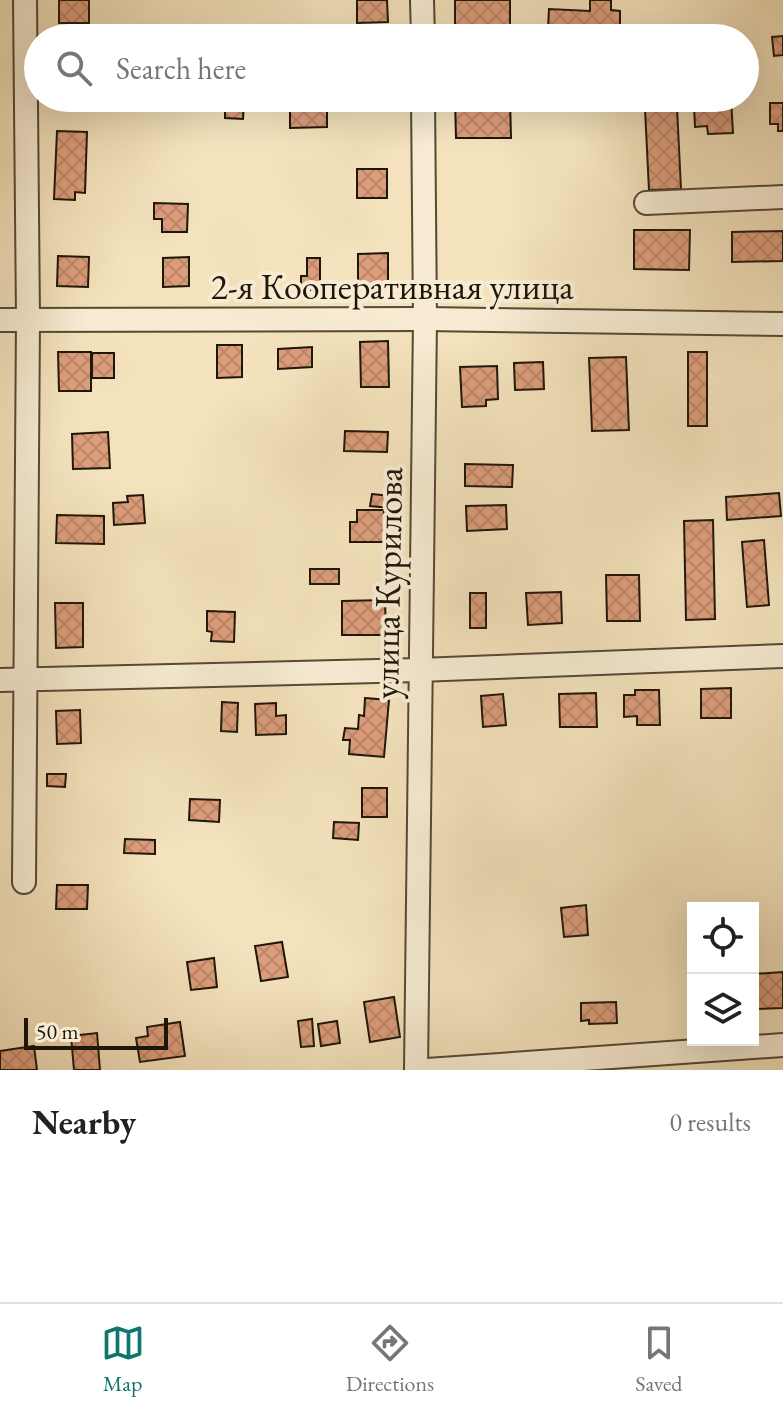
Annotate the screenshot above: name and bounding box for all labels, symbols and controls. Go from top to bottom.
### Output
search box [24,24,759,112]
icon: search [52,46,96,90]
text: Search here [116,49,246,88]
street label: 2-я Кооперативная улица [210,263,574,310]
street label: улица Курилова [362,466,413,699]
map controls [687,902,759,1046]
button: locate [687,902,759,974]
button: layers [687,974,759,1046]
scale bar [24,1014,168,1050]
text: 50 m [36,1017,79,1046]
text: Nearby [32,1100,136,1144]
text: 0 results [670,1105,751,1139]
tab: Map [101,1321,145,1398]
tab: Directions [346,1321,434,1398]
tab: Saved [635,1321,682,1398]

